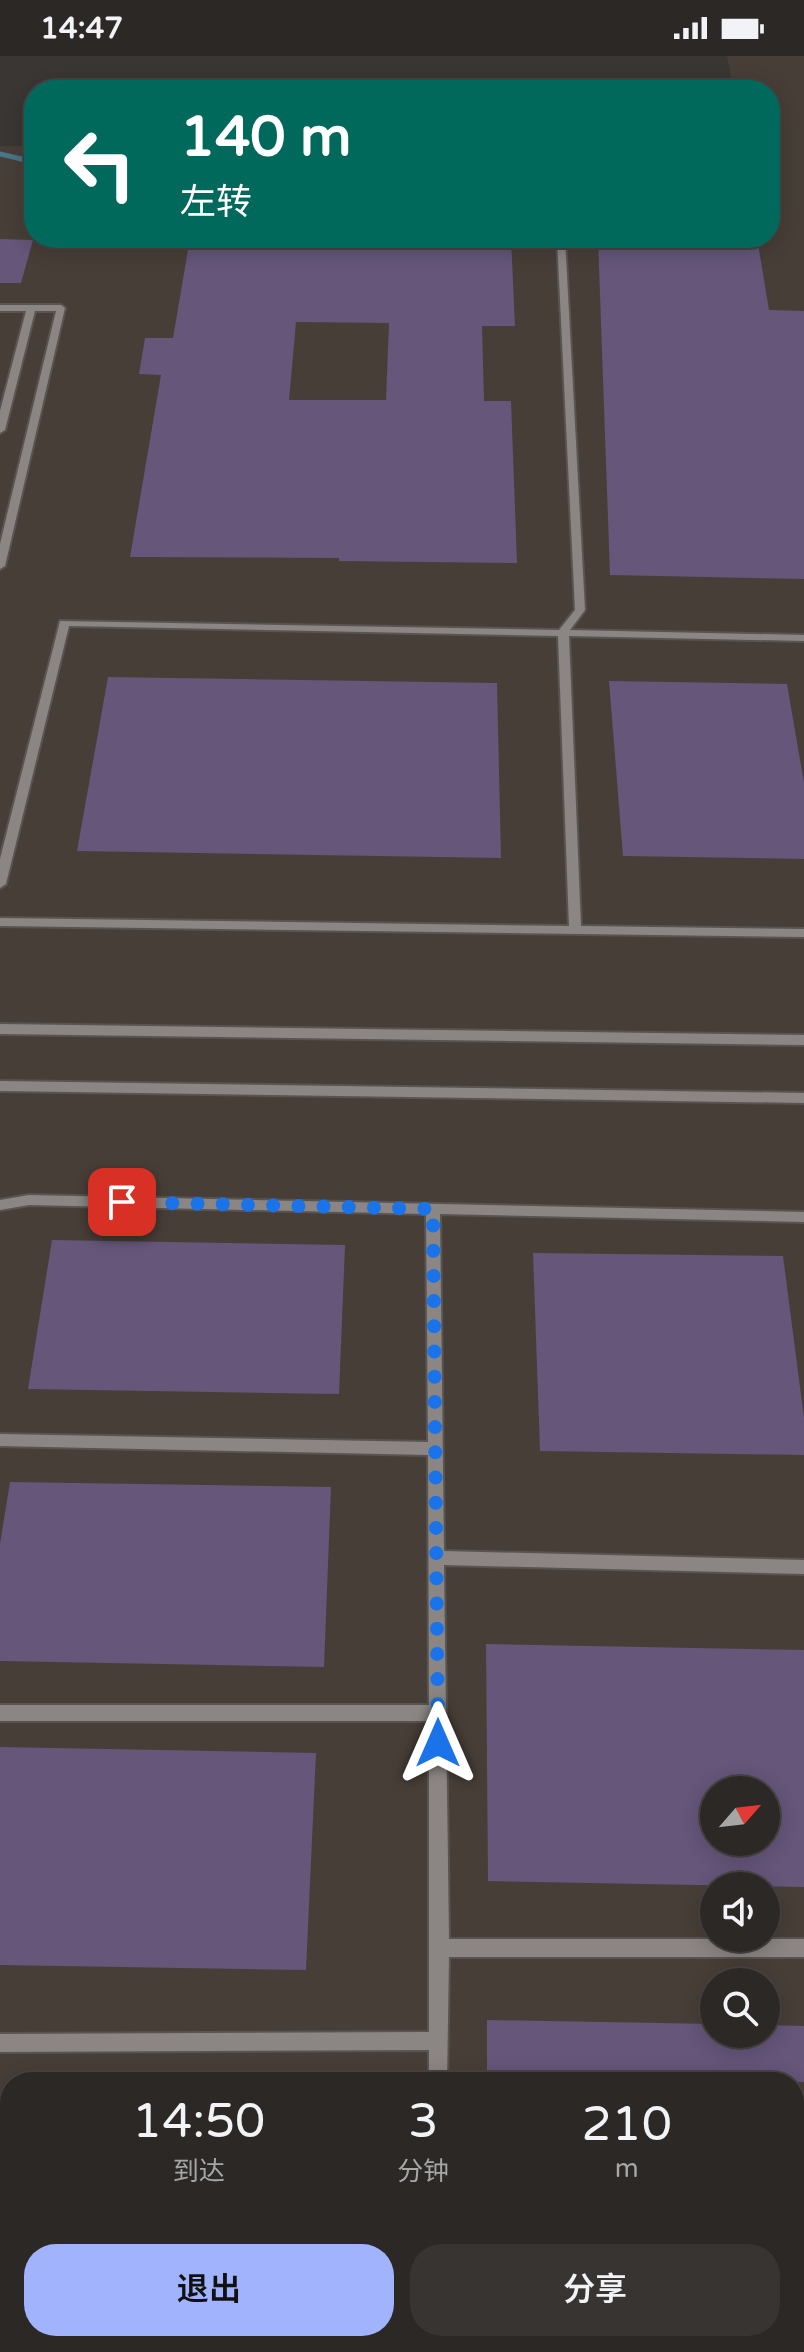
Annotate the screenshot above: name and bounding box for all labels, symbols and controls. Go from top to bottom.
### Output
text: 14:47 [40,10,123,47]
text: 140 m [180,104,351,171]
icon: left [48,112,152,216]
text: 左转 [180,181,252,224]
pin [88,1168,156,1236]
icon: arrive [100,1180,144,1224]
position arrow [396,1701,480,1785]
north arrow [700,1776,780,1856]
map controls [700,1776,780,2048]
button: sound [700,1872,780,1952]
button: search [700,1968,780,2048]
text: 14:50 [132,2093,265,2151]
text: 3 [408,2093,438,2151]
text: 210 [581,2096,672,2154]
text: m [615,2153,639,2184]
text: 到达 [173,2156,225,2187]
text: 分钟 [397,2156,449,2187]
button: 退出 [24,2244,394,2336]
button: 分享 [410,2244,780,2336]

